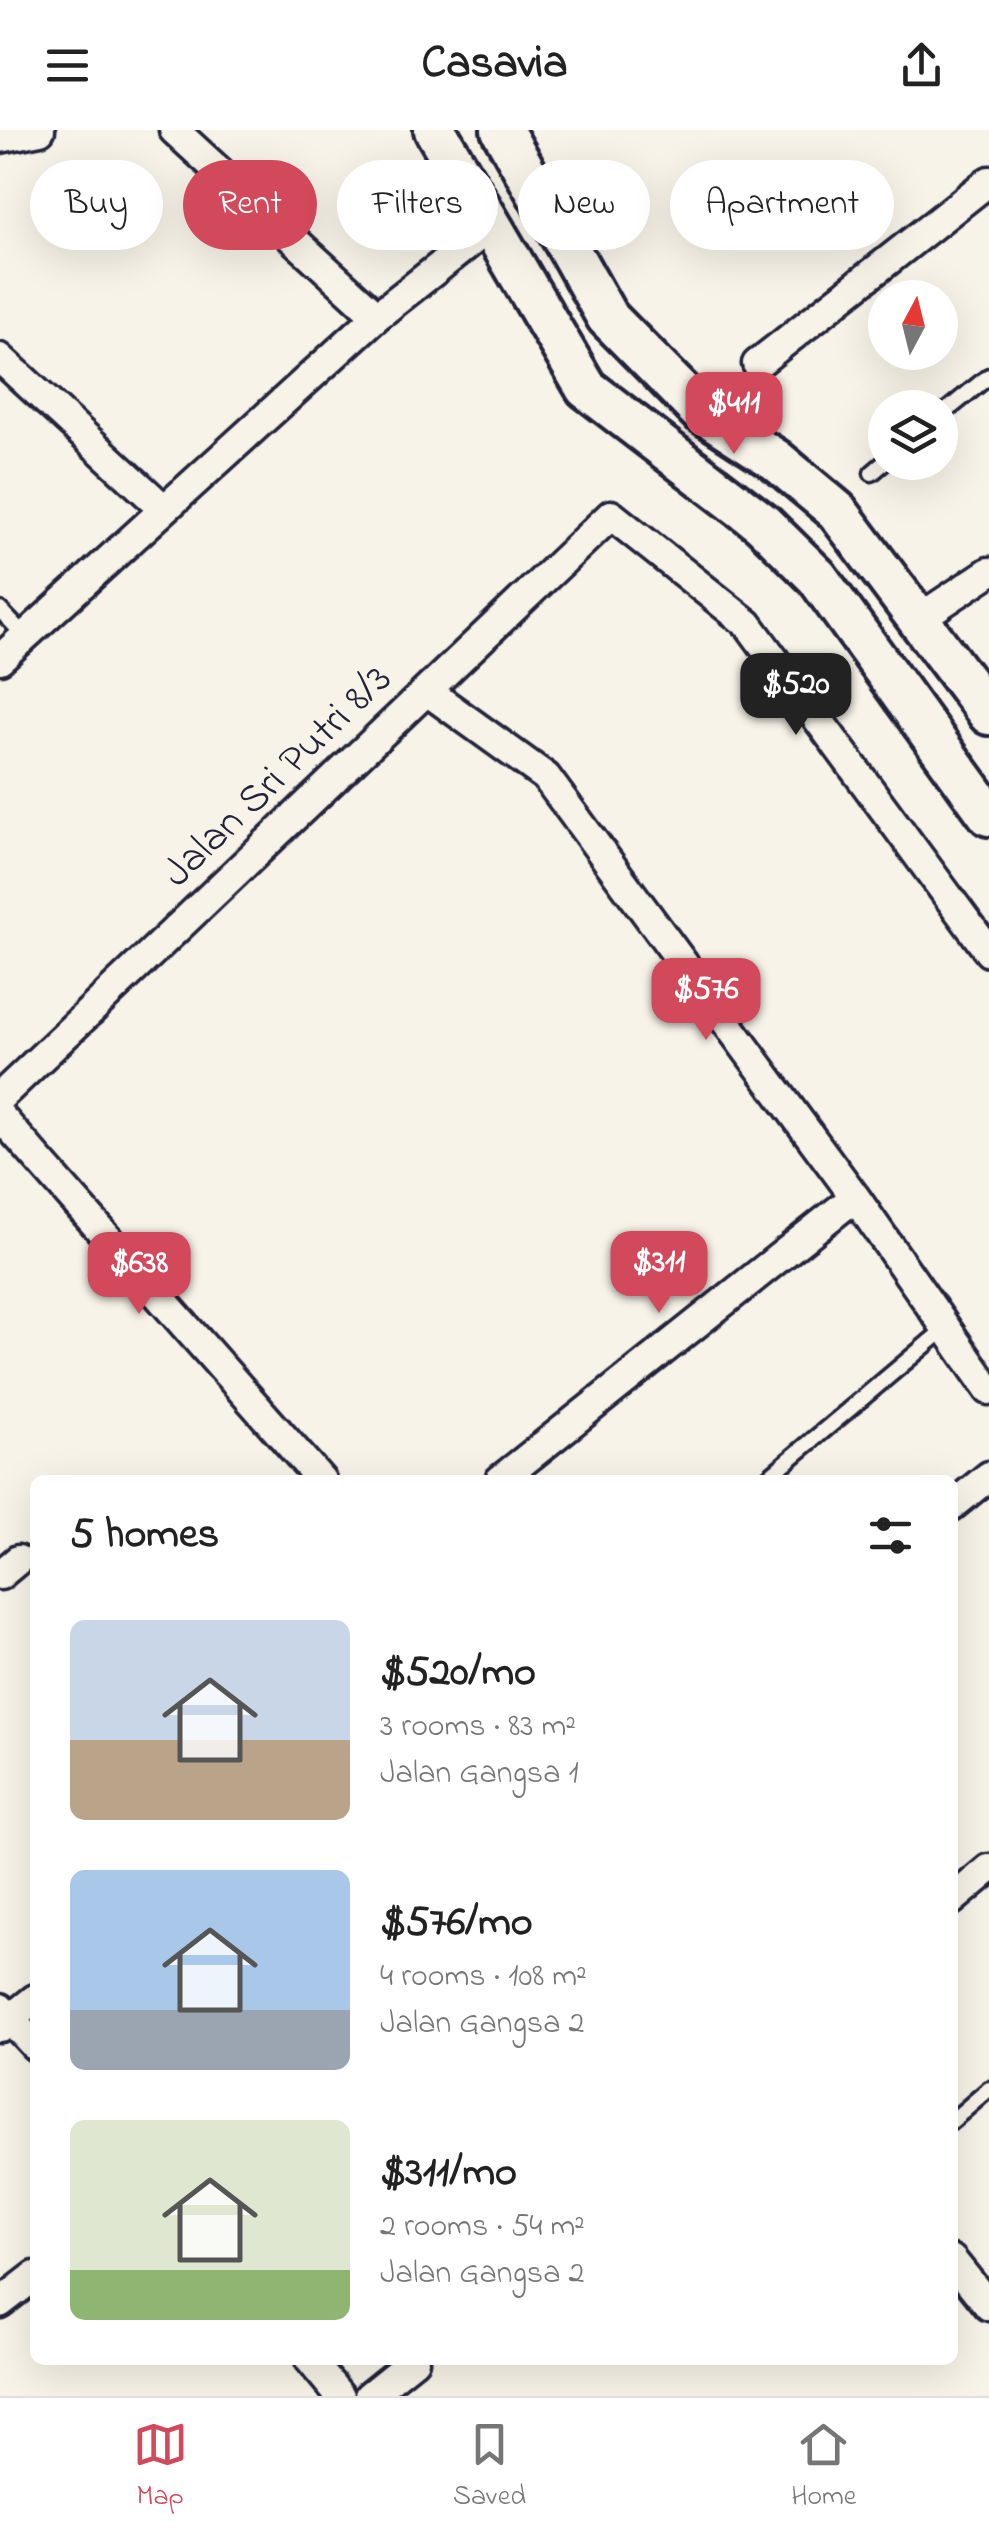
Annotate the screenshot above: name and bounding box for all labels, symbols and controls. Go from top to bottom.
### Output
text: Casavia [422,32,567,98]
icon: menu [40,38,95,93]
icon: share [894,38,949,93]
chip: Buy [30,160,163,250]
chip: Rent [183,160,317,250]
chip: Filters [337,160,498,250]
chip: New [518,160,650,250]
chip: Apartment [670,160,894,250]
north arrow [868,280,958,370]
map controls [868,280,958,480]
pin: $411 [675,372,793,457]
text: $411 [708,381,760,428]
button: layers [868,390,958,480]
street label: Jalan Sri Putri 8/3 [149,651,407,903]
pin: $520 [737,653,855,738]
text: $520 [762,662,830,709]
pin: $576 [647,958,765,1043]
text: $576 [674,967,738,1014]
pin: $311 [600,1231,718,1316]
pin: $638 [80,1232,198,1317]
text: $311 [633,1240,685,1287]
text: $638 [110,1241,168,1288]
text: 5 homes [70,1505,219,1566]
icon: filters [863,1508,918,1563]
text: $520/mo [380,1643,536,1704]
icon: home [150,1660,270,1780]
text: 3 rooms · 83 m² [380,1704,576,1751]
text: Jalan Gangsa 1 [380,1751,579,1798]
text: $576/mo [380,1893,533,1954]
icon: home [150,1910,270,2030]
text: 4 rooms · 108 m² [380,1954,587,2001]
text: Jalan Gangsa 2 [380,2001,584,2048]
text: $311/mo [380,2143,517,2204]
icon: home [150,2160,270,2280]
text: 2 rooms · 54 m² [380,2204,585,2251]
text: Jalan Gangsa 2 [380,2251,584,2298]
tab: Map [133,2417,188,2518]
tab: Saved [453,2417,526,2518]
tab: Home [791,2417,856,2518]

